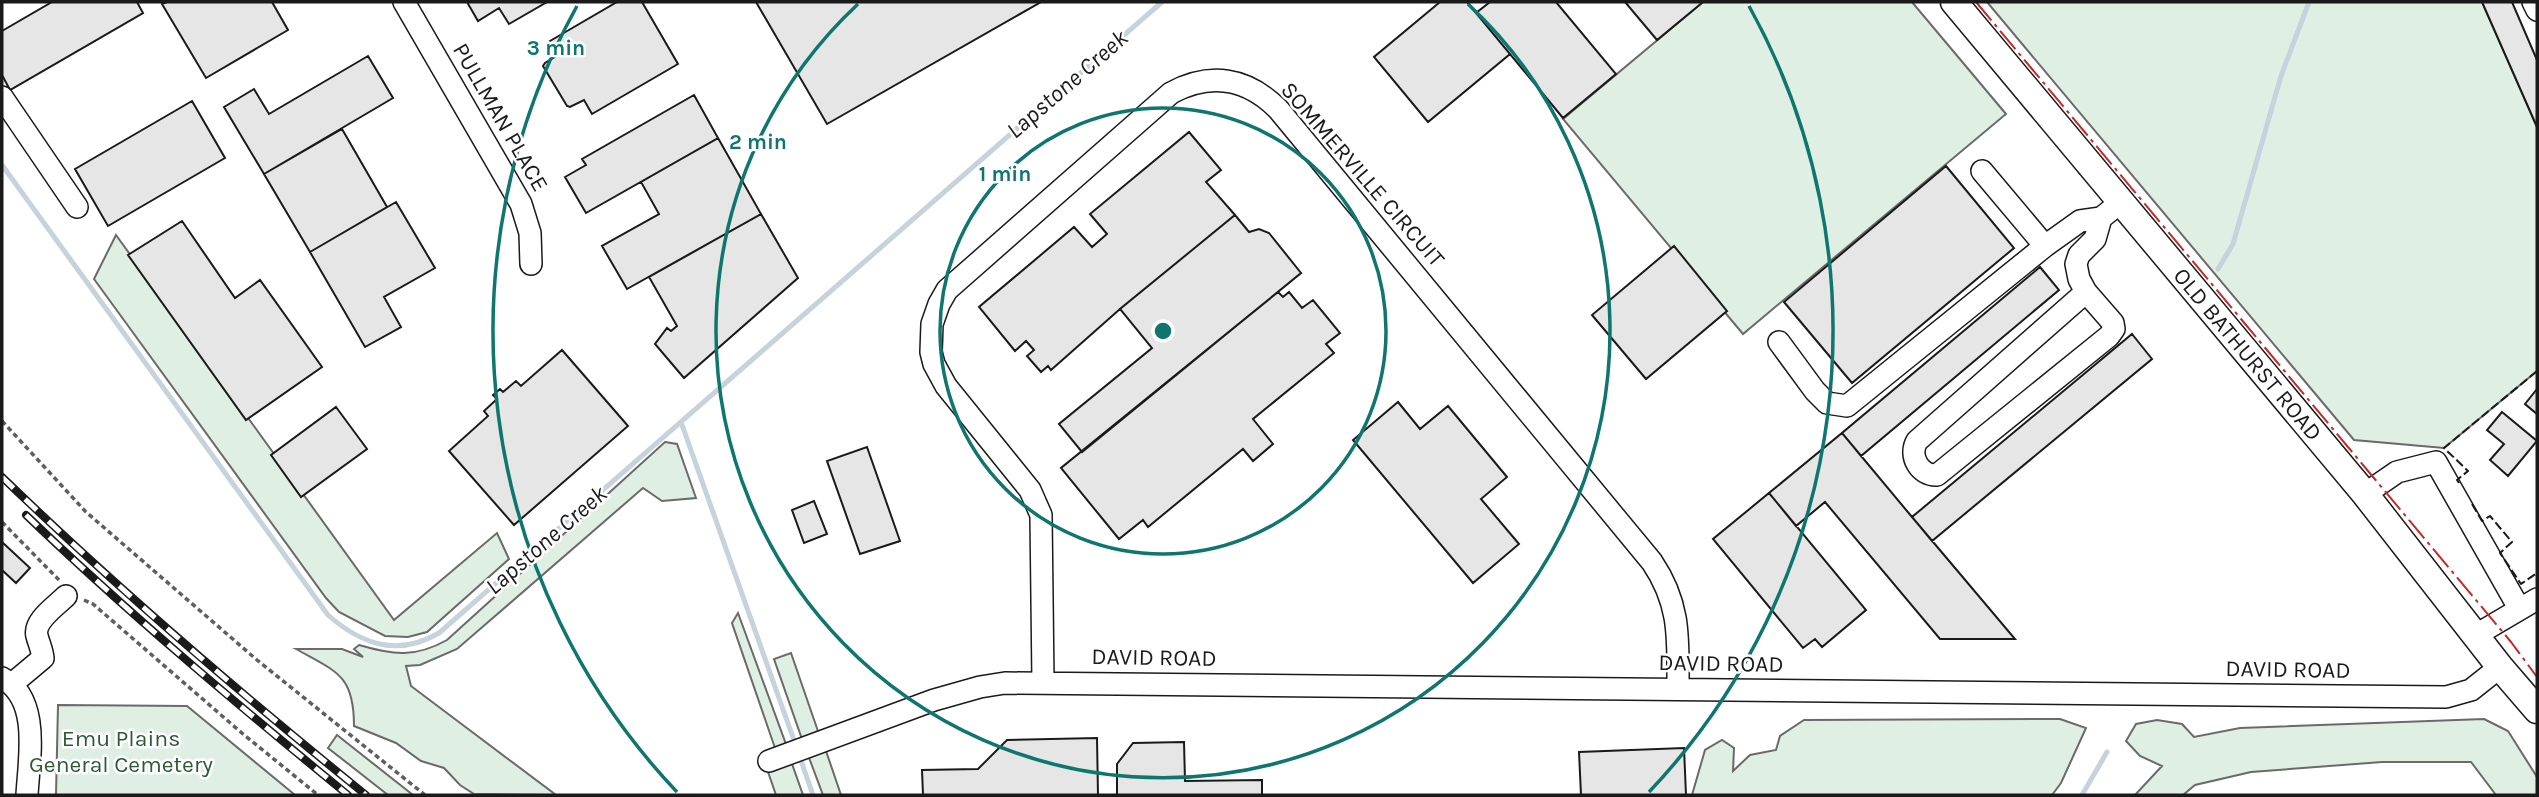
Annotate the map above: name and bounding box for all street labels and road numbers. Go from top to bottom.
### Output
street label: PULLMAN PLACE [447,38,554,196]
street label: SOMMERVILLE CIRCUIT [1275,77,1450,272]
street label: OLD BATHURST ROAD [2168,263,2328,446]
street label: DAVID ROAD [1091,643,1217,672]
street label: DAVID ROAD [1658,649,1784,678]
street label: DAVID ROAD [2225,655,2351,684]

